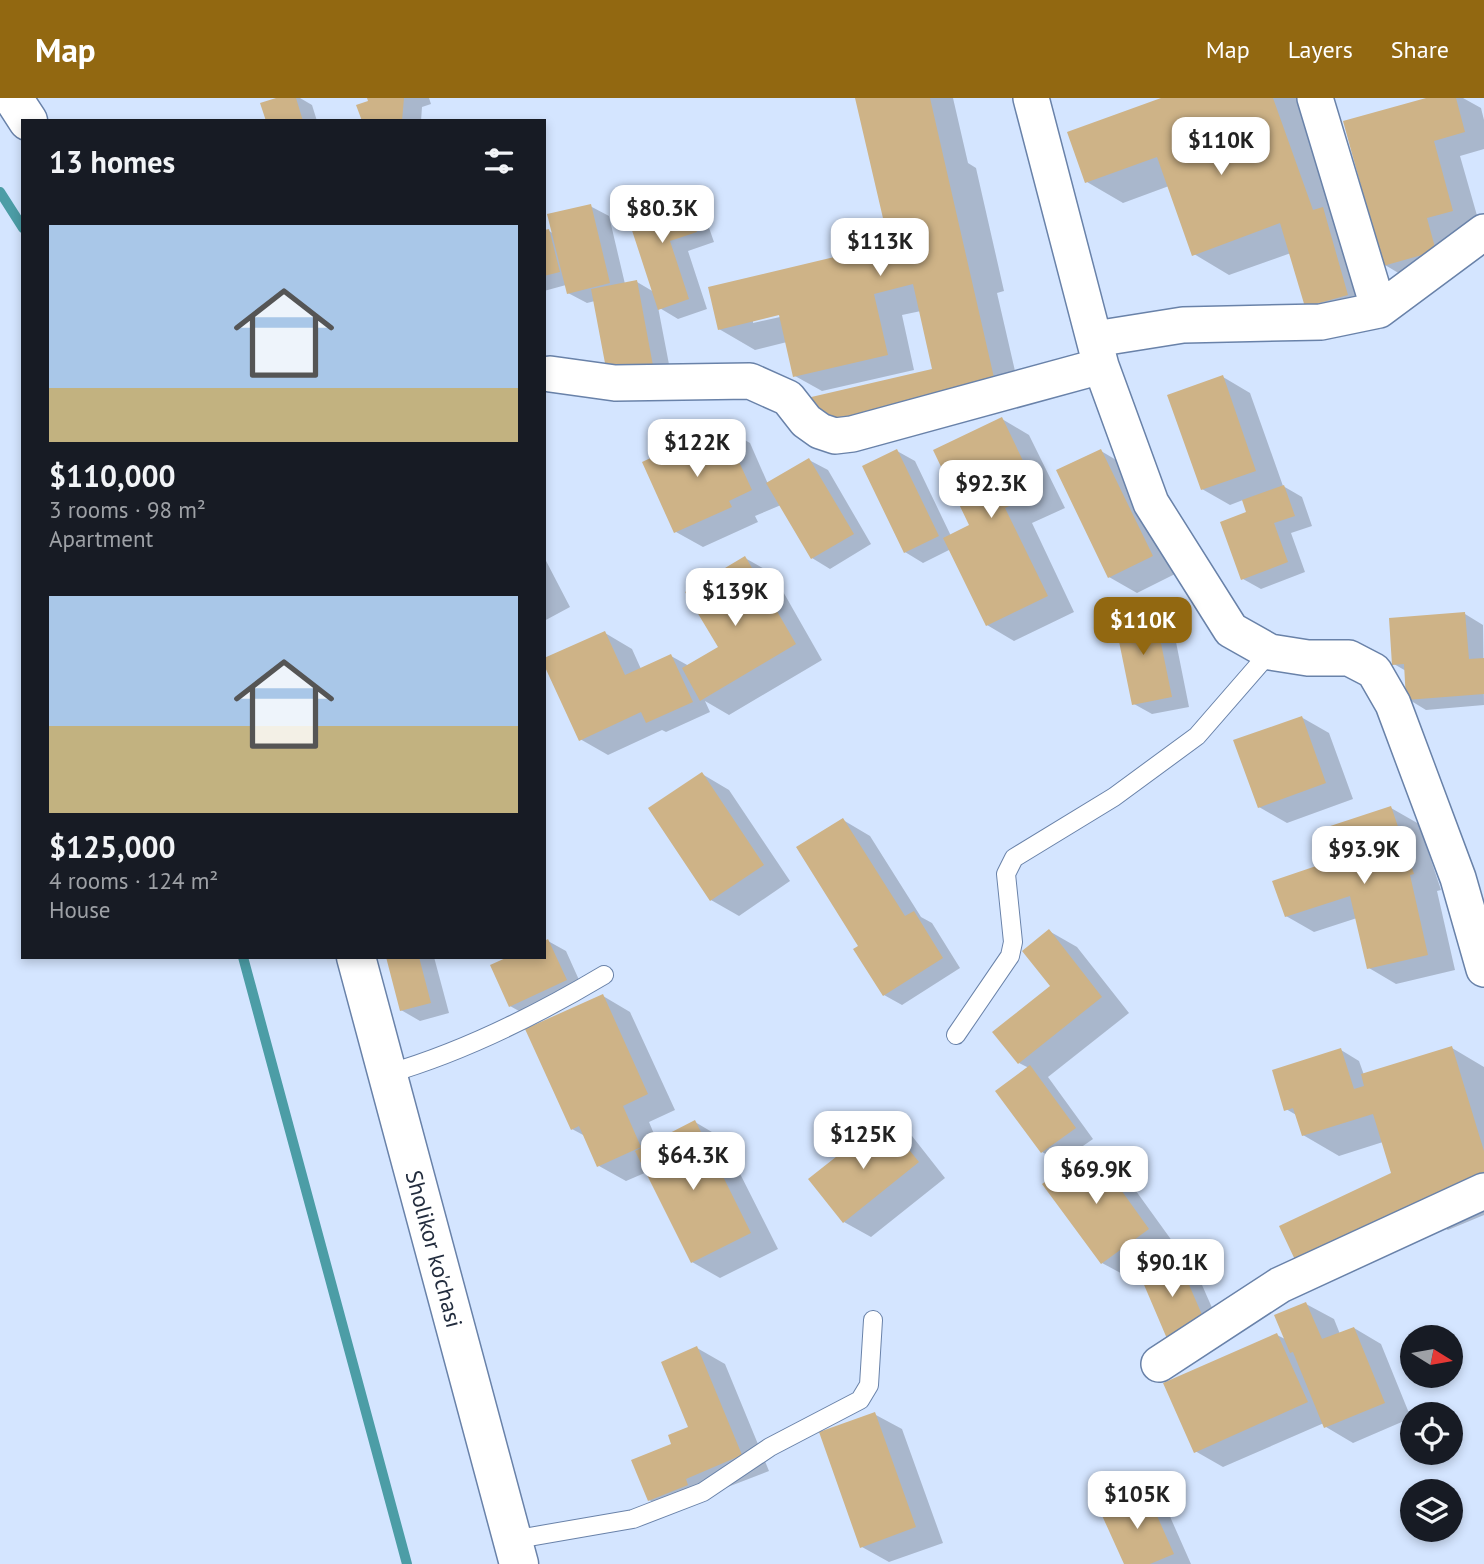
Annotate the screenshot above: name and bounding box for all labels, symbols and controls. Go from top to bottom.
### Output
text: Map [35,28,96,71]
text: Map [1206,34,1250,65]
text: Layers [1288,34,1353,65]
text: Share [1391,34,1449,65]
pin: $110K [1172,118,1270,177]
text: $110K [1188,125,1254,154]
text: 13 homes [49,142,175,181]
icon: filters [480,142,518,180]
pin: $80.3K [605,186,719,245]
text: $80.3K [626,193,698,222]
pin: $113K [831,218,929,278]
text: $113K [847,226,913,255]
icon: home [221,270,347,396]
pin: $122K [648,420,746,479]
text: $122K [664,427,730,456]
text: $110,000 [49,456,176,495]
pin: $92.3K [934,460,1048,520]
text: $92.3K [955,468,1027,497]
text: 3 rooms · 98 m² [49,495,206,524]
text: Apartment [49,524,153,553]
pin: $139K [686,568,784,628]
text: $139K [702,576,768,605]
pin: $110K [1094,598,1192,657]
text: $110K [1110,605,1176,634]
icon: home [221,641,347,767]
pin: $93.9K [1307,826,1421,886]
text: $125,000 [49,827,176,866]
text: $93.9K [1328,834,1400,863]
text: 4 rooms · 124 m² [49,866,218,895]
text: House [49,895,111,924]
pin: $125K [814,1112,912,1171]
text: $125K [830,1119,896,1148]
pin: $64.3K [636,1132,750,1192]
text: $64.3K [657,1140,729,1169]
pin: $69.9K [1039,1146,1153,1206]
text: $69.9K [1060,1154,1132,1183]
street label: Sholikor ko'chasi [400,1167,469,1331]
pin: $90.1K [1115,1240,1229,1299]
text: $90.1K [1136,1247,1208,1276]
north arrow [1400,1325,1463,1388]
map controls [1400,1325,1463,1542]
button: locate [1400,1402,1463,1465]
pin: $105K [1088,1472,1186,1531]
text: $105K [1104,1479,1170,1508]
button: layers [1400,1479,1463,1542]

